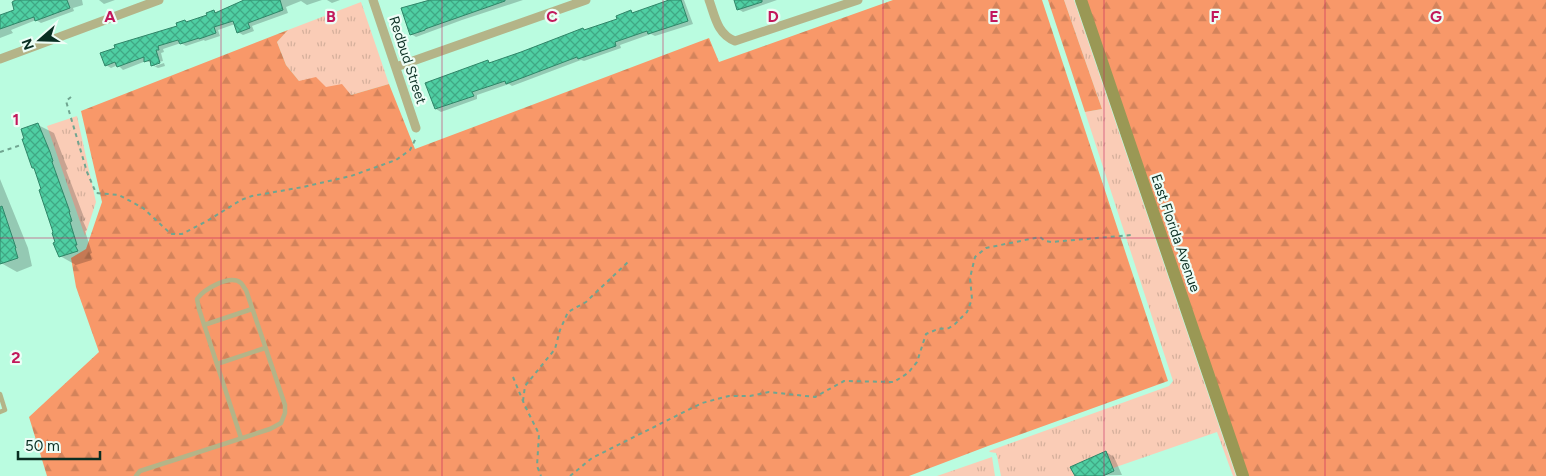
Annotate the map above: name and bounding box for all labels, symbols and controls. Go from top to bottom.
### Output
text: A [104,7,116,26]
text: B [326,7,336,26]
text: C [546,7,558,26]
text: D [767,7,779,26]
text: E [989,7,999,26]
text: F [1211,7,1220,26]
text: G [1430,7,1442,26]
street label: Redbud Street [385,14,430,106]
north arrow [15,15,65,65]
text: N [18,36,38,52]
text: 1 [13,110,19,129]
street label: East Florida Avenue [1147,172,1204,295]
text: 2 [11,348,21,367]
scale bar [18,428,100,460]
text: 50 m [25,437,60,455]

